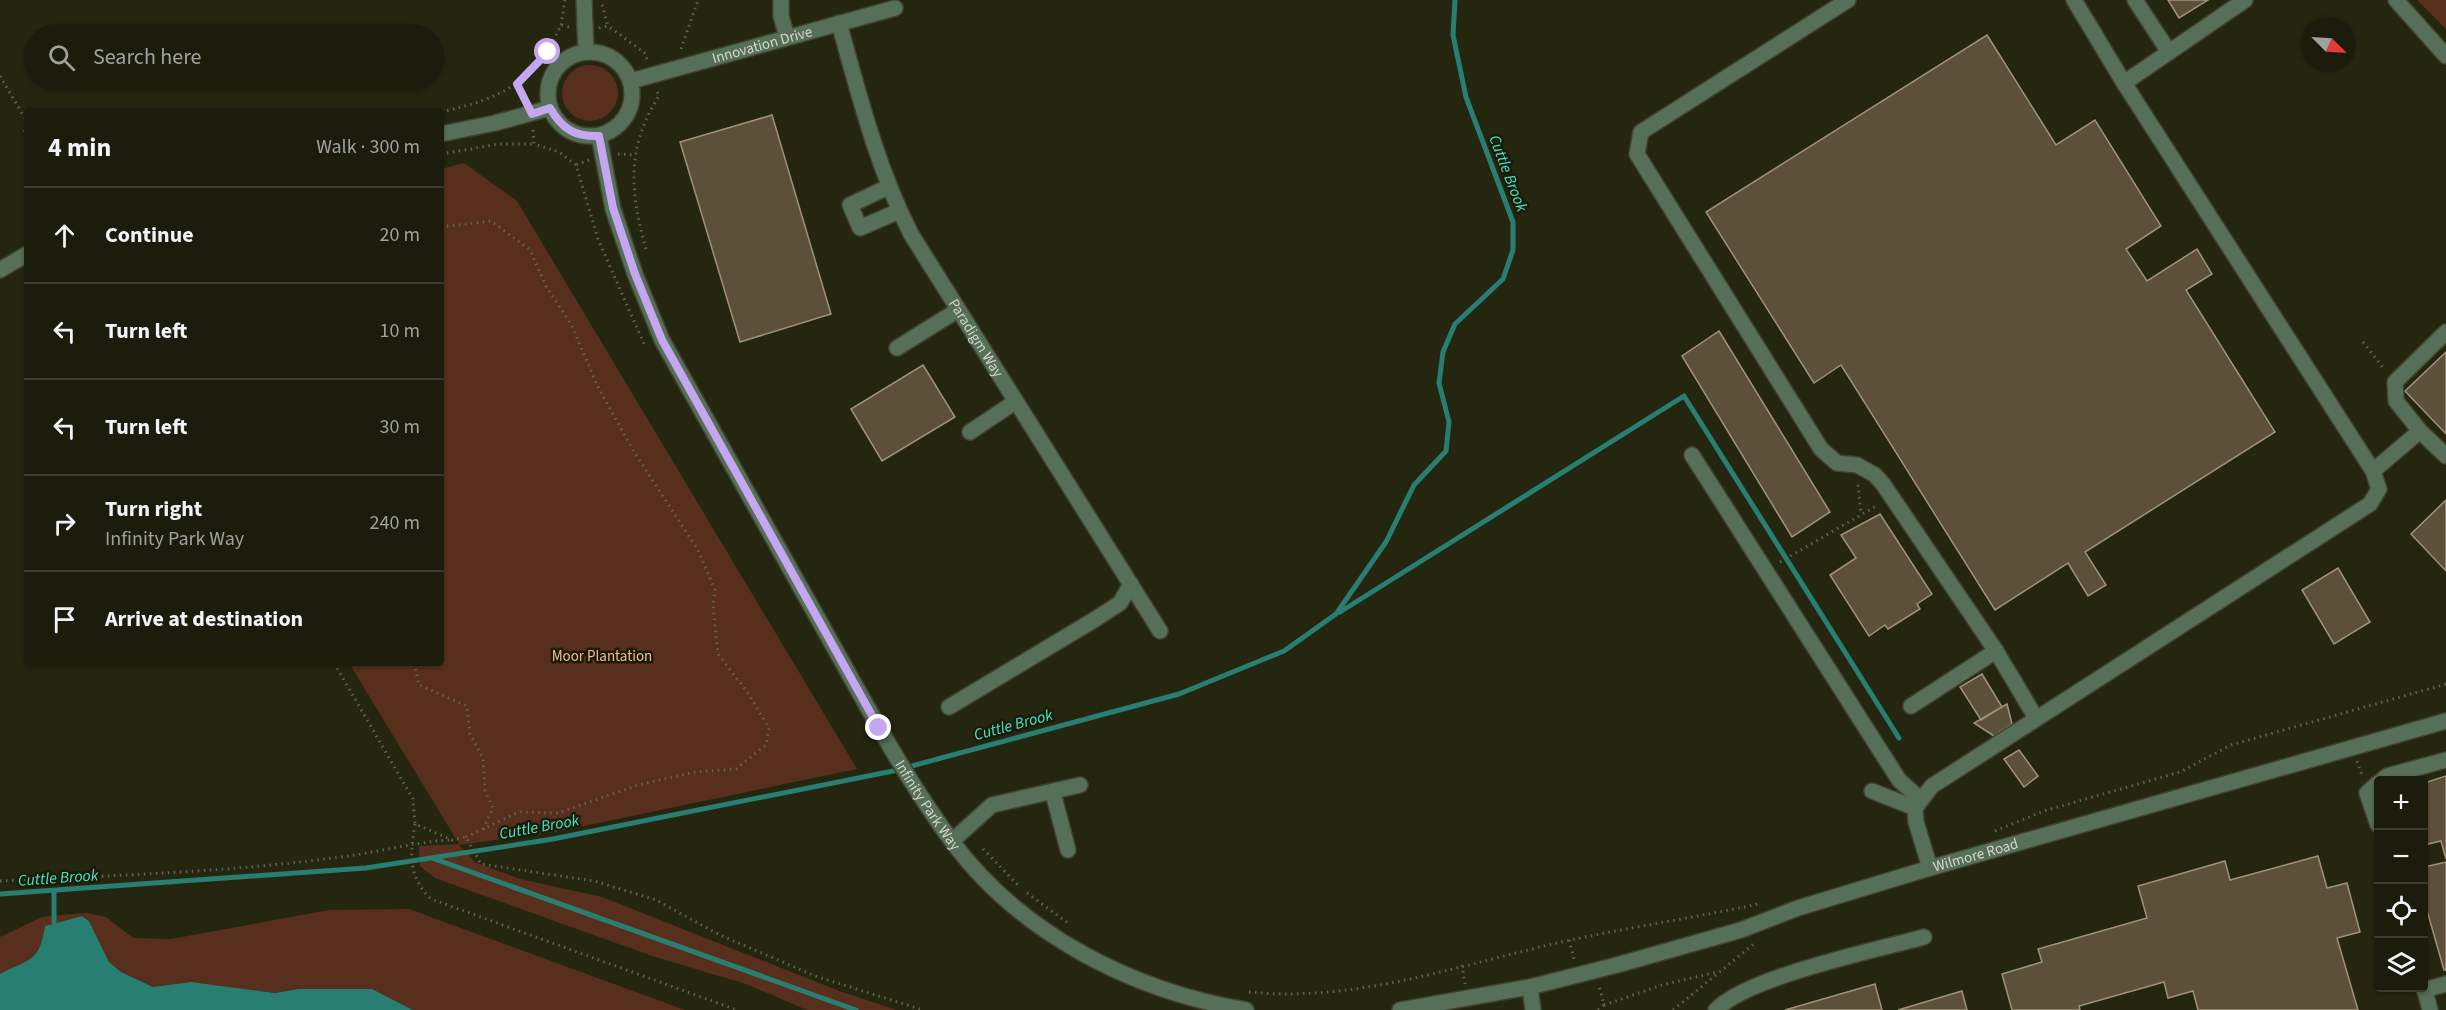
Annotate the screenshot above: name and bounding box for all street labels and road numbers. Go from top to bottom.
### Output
street label: Innovation Drive [710,21,815,69]
street label: Paradigm Way [943,295,1008,381]
street label: Infinity Park Way [890,756,965,855]
street label: Wilmore Road [1931,833,2021,878]

